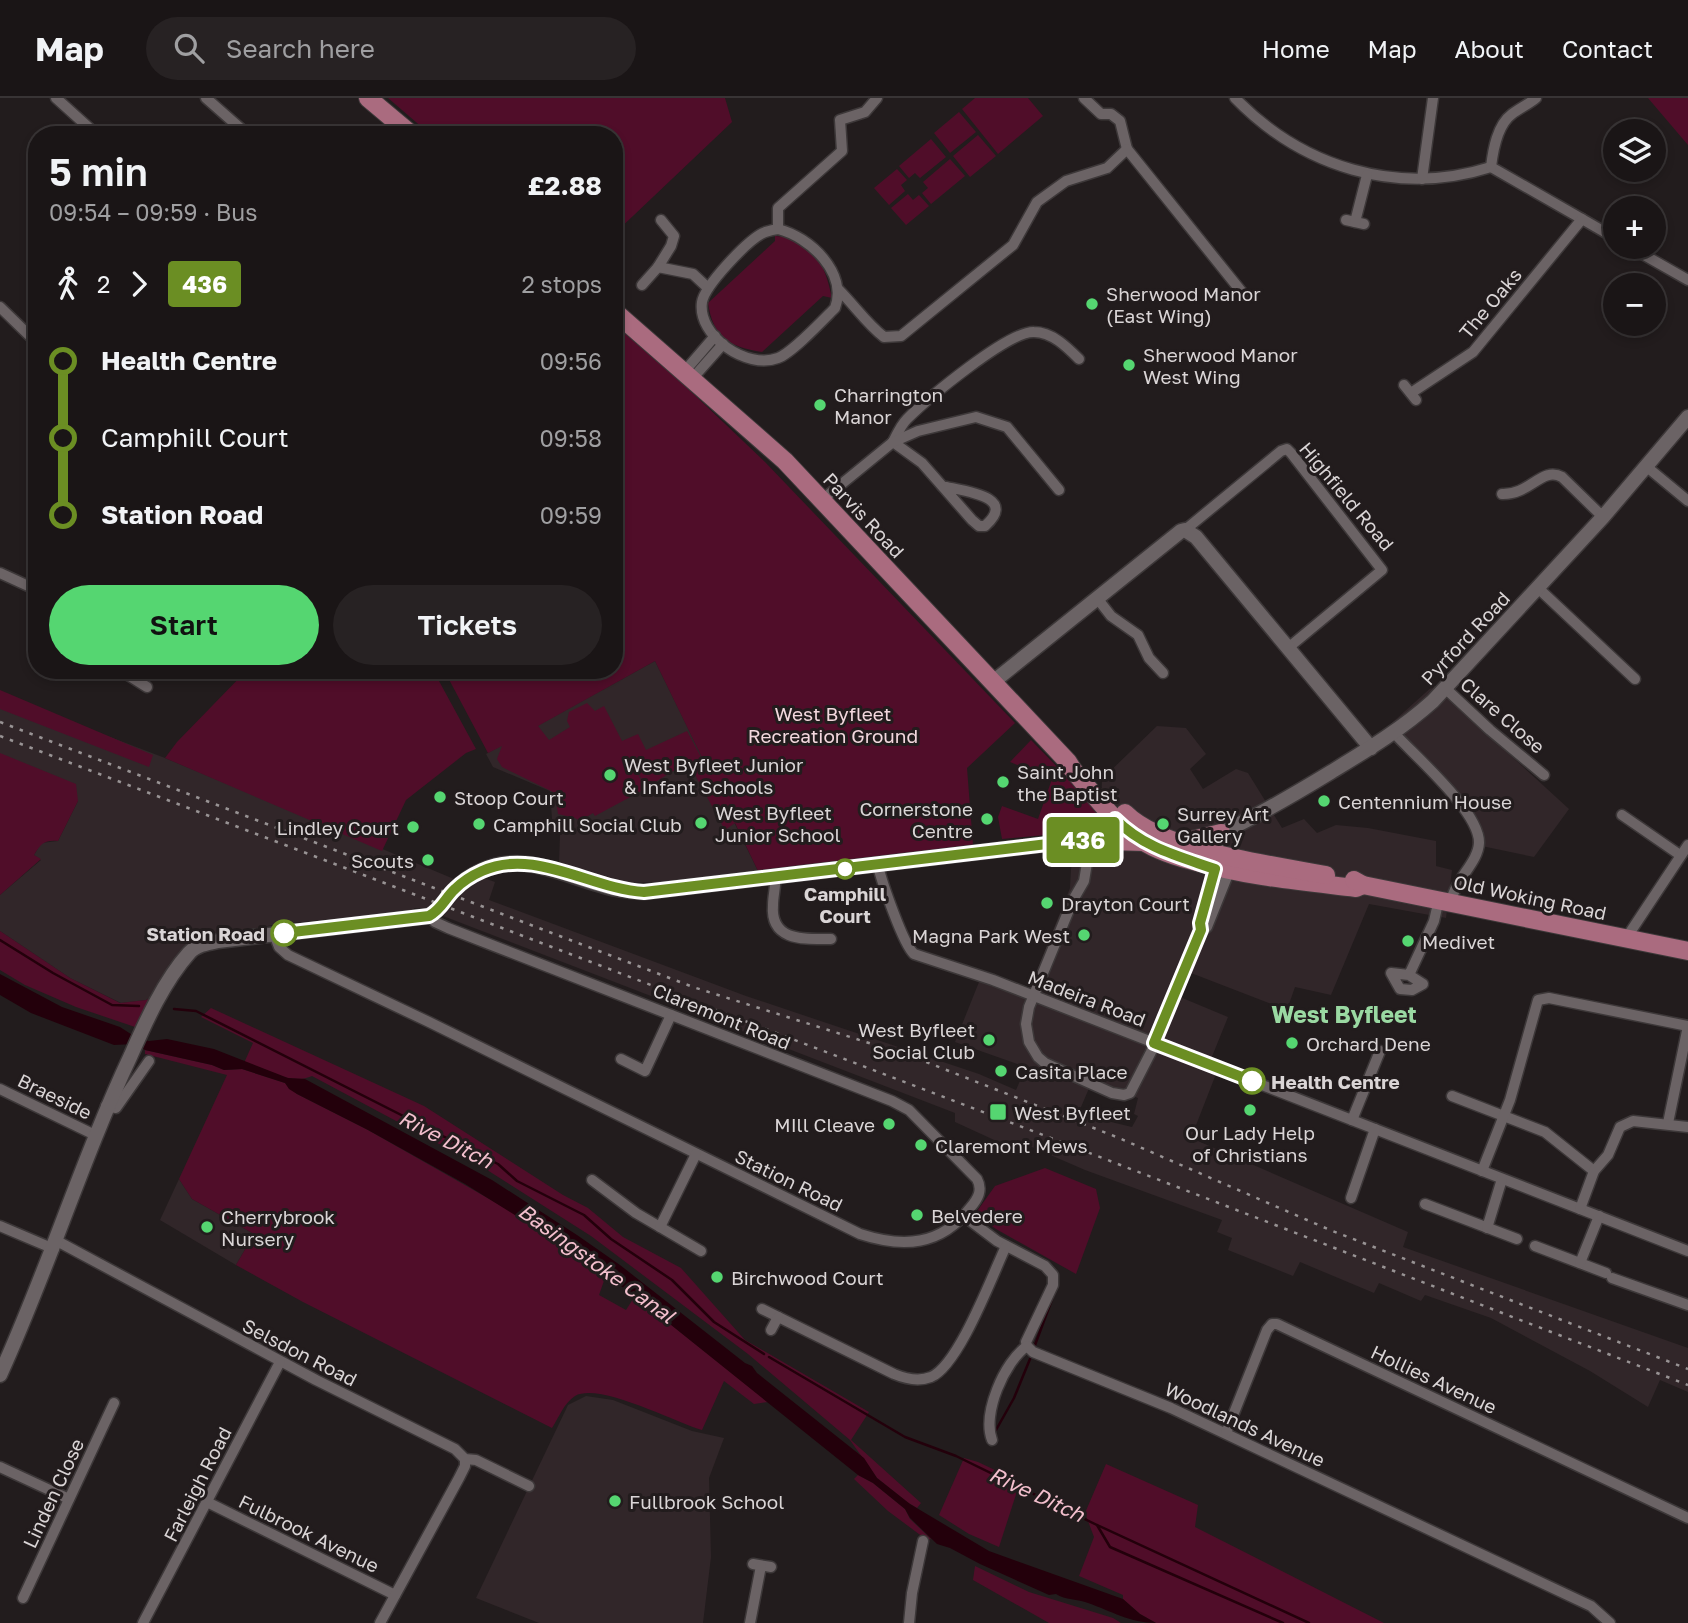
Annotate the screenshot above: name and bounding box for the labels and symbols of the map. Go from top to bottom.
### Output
street label: The Oaks [1454,263,1526,343]
place label: Sherwood Manor (East Wing) [1106,282,1261,327]
marker: Sherwood Manor (East Wing) [1084,296,1100,312]
place label: Sherwood Manor West Wing [1143,343,1298,388]
marker: Sherwood Manor West Wing [1121,357,1137,373]
place label: Charrington Manor [834,383,943,428]
marker: Charrington Manor [812,397,828,413]
street label: Highfield Road [1295,437,1399,555]
street label: Parvis Road [819,468,909,562]
street label: Pyrford Road [1416,586,1514,690]
street label: Clare Close [1456,672,1550,758]
park label: West Byfleet Recreation Ground [748,702,918,747]
place label: West Byfleet Junior & Infant Schools [624,753,804,798]
place label: Saint John the Baptist [1017,760,1118,805]
marker: West Byfleet Junior & Infant Schools [602,767,618,783]
marker: Saint John the Baptist [995,774,1011,790]
place label: Stoop Court [454,786,564,809]
marker: Stoop Court [432,789,448,805]
place label: Centennium House [1338,790,1512,813]
marker: Centennium House [1316,793,1332,809]
place label: Cornerstone Centre [859,797,973,842]
place label: West Byfleet Junior School [715,801,840,846]
place label: Surrey Art Gallery [1177,802,1269,847]
marker: Cornerstone Centre [979,811,995,827]
place label: Camphill Social Club [493,813,682,836]
marker: West Byfleet Junior School [693,815,709,831]
place label: Lindley Court [277,816,399,839]
marker: Camphill Social Club [471,816,487,832]
marker: Surrey Art Gallery [1155,816,1171,832]
line badge: 436 [1043,817,1123,863]
marker: Lindley Court [405,819,421,835]
place label: Scouts [351,849,414,872]
marker: Scouts [420,852,436,868]
marker: Camphill Court [835,859,855,879]
street label: Old Woking Road [1451,870,1609,924]
place label: Camphill Court [804,882,886,927]
place label: Drayton Court [1061,892,1190,915]
marker: Drayton Court [1039,895,1055,911]
marker: Station Road [271,920,297,946]
place label: Station Road [146,922,265,945]
place label: Magna Park West [912,924,1070,947]
marker: Magna Park West [1076,927,1092,943]
place label: Medivet [1422,930,1495,953]
marker: Medivet [1400,933,1416,949]
street label: Madeira Road [1025,965,1149,1031]
street label: Claremont Road [650,978,794,1054]
district label: West Byfleet [1271,1000,1417,1028]
place label: West Byfleet Social Club [858,1018,975,1063]
marker: West Byfleet Social Club [981,1032,997,1048]
place label: Orchard Dene [1306,1032,1431,1055]
marker: Orchard Dene [1284,1035,1300,1051]
place label: Casita Place [1015,1060,1128,1083]
marker: Casita Place [993,1063,1009,1079]
street label: Braeside [14,1068,96,1124]
marker: Health Centre [1239,1068,1265,1094]
place label: Health Centre [1271,1070,1400,1093]
place label: West Byfleet [1014,1101,1131,1124]
marker: West Byfleet [988,1102,1008,1122]
marker: Our Lady Help of Christians [1242,1102,1258,1118]
water label: Rive Ditch [395,1104,498,1174]
place label: MIll Cleave [774,1113,875,1136]
marker: MIll Cleave [881,1116,897,1132]
place label: Our Lady Help of Christians [1185,1121,1315,1166]
place label: Claremont Mews [935,1134,1088,1157]
marker: Claremont Mews [913,1137,929,1153]
street label: Station Road [731,1144,847,1216]
water label: Basingstoke Canal [514,1197,681,1329]
place label: Belvedere [931,1204,1023,1227]
place label: Cherrybrook Nursery [221,1205,335,1250]
marker: Belvedere [909,1207,925,1223]
marker: Cherrybrook Nursery [199,1219,215,1235]
place label: Birchwood Court [731,1266,884,1289]
marker: Birchwood Court [709,1269,725,1285]
street label: Selsdon Road [239,1313,361,1391]
street label: Hollies Avenue [1368,1340,1500,1418]
street label: Woodlands Avenue [1161,1377,1329,1471]
street label: Farleigh Road [158,1423,236,1545]
street label: Linden Close [18,1435,88,1551]
water label: Rive Ditch [985,1461,1090,1528]
street label: Fulbrook Avenue [235,1489,383,1577]
place label: Fullbrook School [629,1490,784,1513]
marker: Fullbrook School [607,1493,623,1509]

